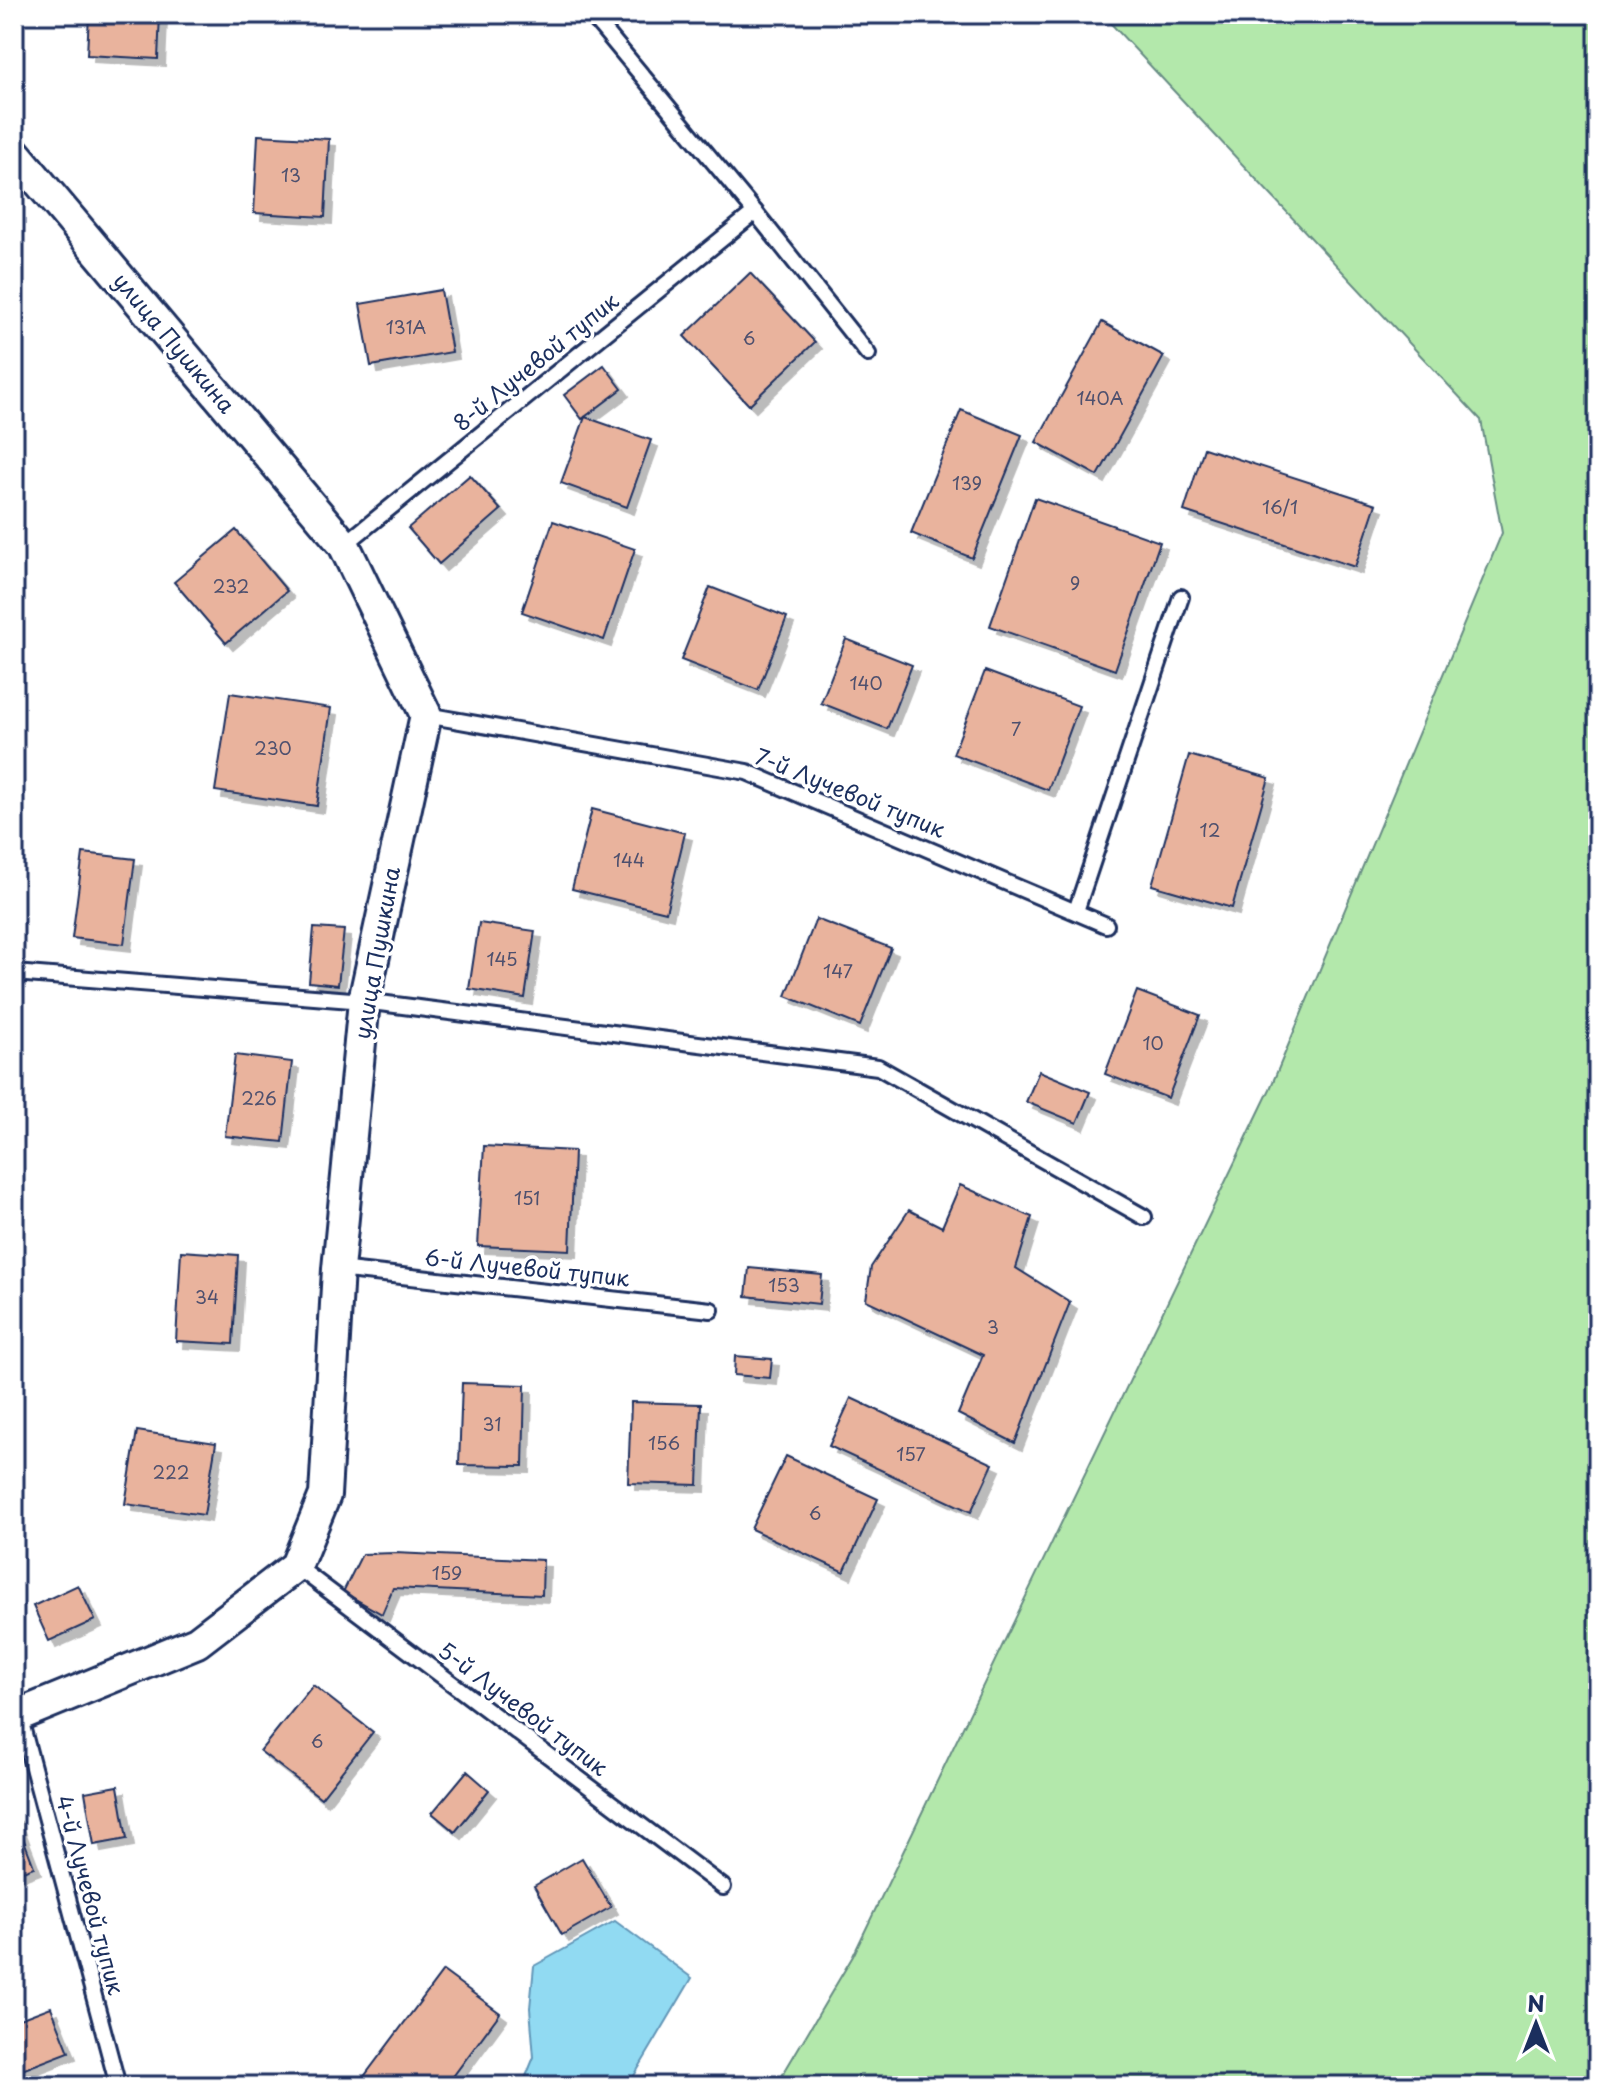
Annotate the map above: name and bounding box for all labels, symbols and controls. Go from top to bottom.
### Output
house number: 13 [281,161,301,188]
street label: улица Пушкина [106,265,244,420]
street label: 8-й Лучевой тупик [445,283,626,438]
house number: 131А [386,313,427,340]
house number: 6 [743,324,755,351]
house number: 140А [1077,384,1124,411]
house number: 139 [952,469,982,496]
house number: 16/1 [1262,493,1298,520]
house number: 9 [1070,569,1080,596]
house number: 232 [213,572,249,599]
house number: 140 [849,669,883,696]
house number: 7 [1011,715,1021,742]
house number: 230 [254,734,292,761]
street label: 7-й Лучевой тупик [751,738,951,845]
house number: 12 [1200,816,1220,843]
house number: 144 [613,846,645,873]
street label: улица Пушкина [344,864,407,1042]
house number: 145 [486,945,518,972]
house number: 147 [823,957,853,984]
house number: 10 [1142,1029,1164,1056]
house number: 226 [241,1084,277,1111]
house number: 151 [514,1184,540,1211]
street label: 6-й Лучевой тупик [423,1239,632,1294]
house number: 153 [768,1271,800,1298]
house number: 34 [195,1283,219,1310]
house number: 3 [987,1313,999,1340]
house number: 31 [483,1410,501,1437]
house number: 156 [648,1429,680,1456]
house number: 157 [896,1440,926,1467]
house number: 222 [153,1458,189,1485]
house number: 6 [809,1499,821,1526]
house number: 159 [432,1559,462,1586]
street label: 5-й Лучевой тупик [432,1633,616,1783]
house number: 6 [311,1727,323,1754]
street label: 4-й Лучевой тупик [49,1791,134,1999]
north arrow [1496,1984,1576,2064]
text: N [1527,1986,1545,2019]

